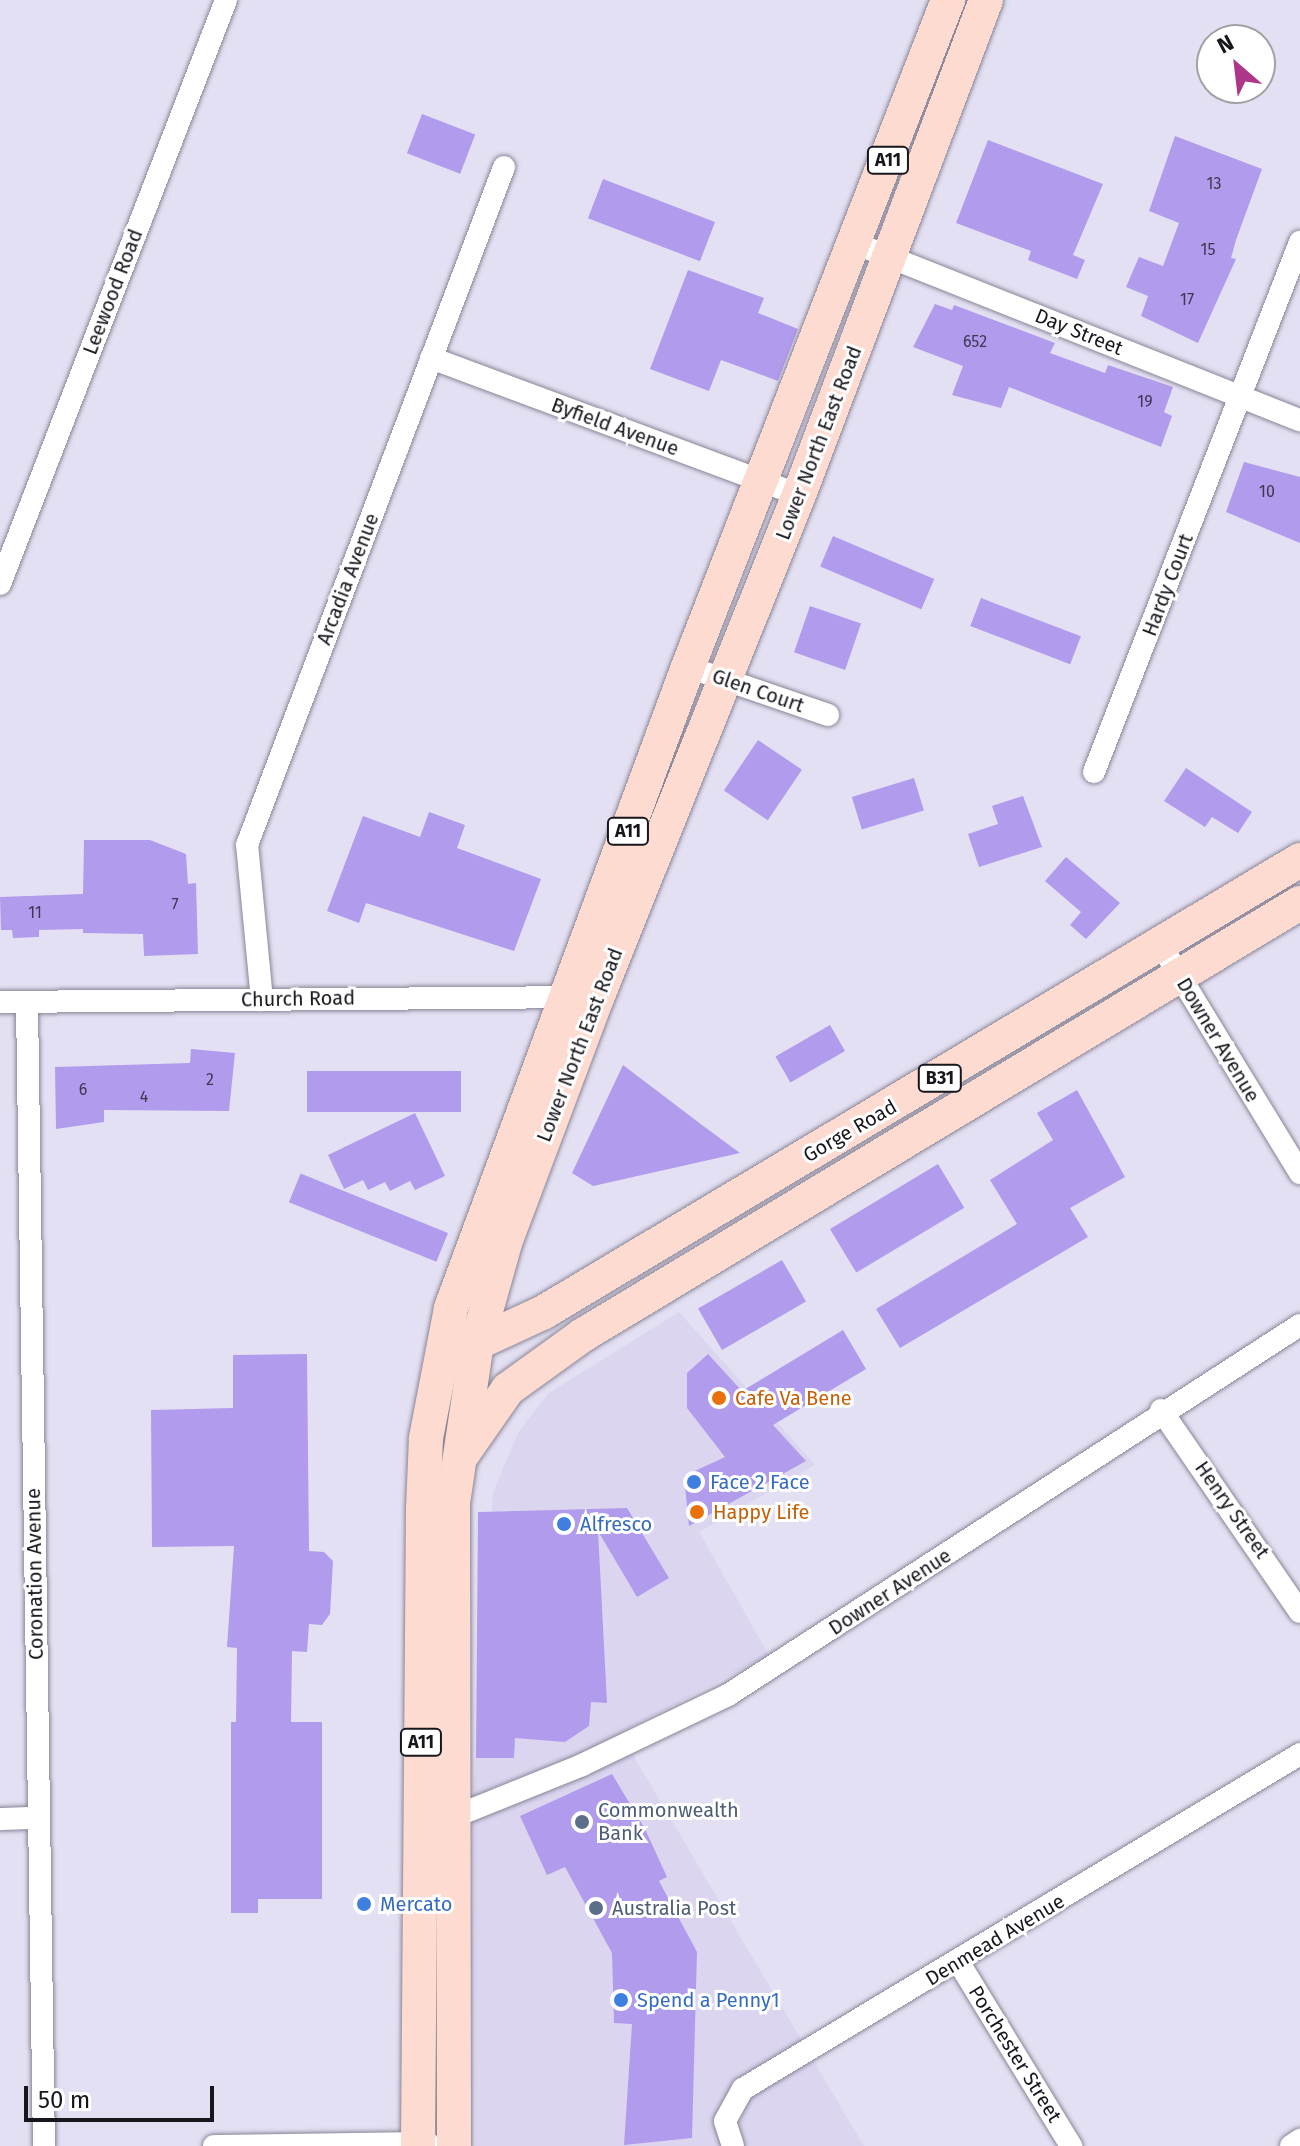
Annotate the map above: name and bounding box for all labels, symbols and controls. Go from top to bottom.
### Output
north arrow [1196,24,1276,104]
text: N [1213,29,1238,59]
road number: A11 [866,146,910,174]
house number: 13 [1207,174,1221,194]
street label: Leewood Road [78,226,148,358]
house number: 15 [1201,240,1215,260]
house number: 17 [1180,290,1194,310]
street label: Day Street [1032,304,1126,360]
house number: 652 [963,332,987,352]
street label: Lower North East Road [771,343,867,543]
house number: 19 [1137,392,1153,412]
street label: Byfield Avenue [548,393,682,461]
house number: 10 [1259,482,1275,502]
street label: Arcadia Avenue [312,510,384,648]
street label: Hardy Court [1137,530,1199,640]
street label: Glen Court [709,664,807,718]
road number: A11 [606,817,650,845]
house number: 7 [171,895,179,915]
house number: 11 [28,903,42,923]
street label: Lower North East Road [532,945,628,1145]
street label: Downer Avenue [1171,973,1265,1107]
street label: Church Road [241,986,355,1012]
road number: B31 [916,1064,964,1092]
house number: 2 [206,1070,214,1090]
house number: 6 [79,1080,87,1100]
house number: 4 [140,1087,148,1107]
street label: Gorge Road [799,1095,901,1167]
place label: Cafe Va Bene [735,1386,852,1410]
marker: Cafe Va Bene [710,1389,728,1407]
street label: Henry Street [1190,1457,1274,1563]
place label: Face 2 Face [710,1470,810,1494]
marker: Face 2 Face [685,1473,703,1491]
street label: Coronation Avenue [22,1488,48,1660]
place label: Happy Life [713,1500,809,1524]
marker: Happy Life [688,1503,706,1521]
place label: Alfresco [580,1512,652,1536]
marker: Alfresco [555,1515,573,1533]
street label: Downer Avenue [824,1544,956,1640]
road number: A11 [399,1728,443,1756]
place label: Commonwealth Bank [598,1798,739,1845]
marker: Commonwealth Bank [573,1813,591,1831]
street label: Denmead Avenue [921,1889,1069,1991]
place label: Mercato [380,1892,452,1916]
marker: Mercato [355,1895,373,1913]
place label: Australia Post [612,1896,736,1920]
marker: Australia Post [587,1899,605,1917]
street label: Porchester Street [963,1981,1067,2127]
place label: Spend a Penny1 [637,1988,780,2012]
marker: Spend a Penny1 [612,1991,630,2009]
scale bar [28,2070,218,2120]
text: 50 m [38,2086,90,2114]

